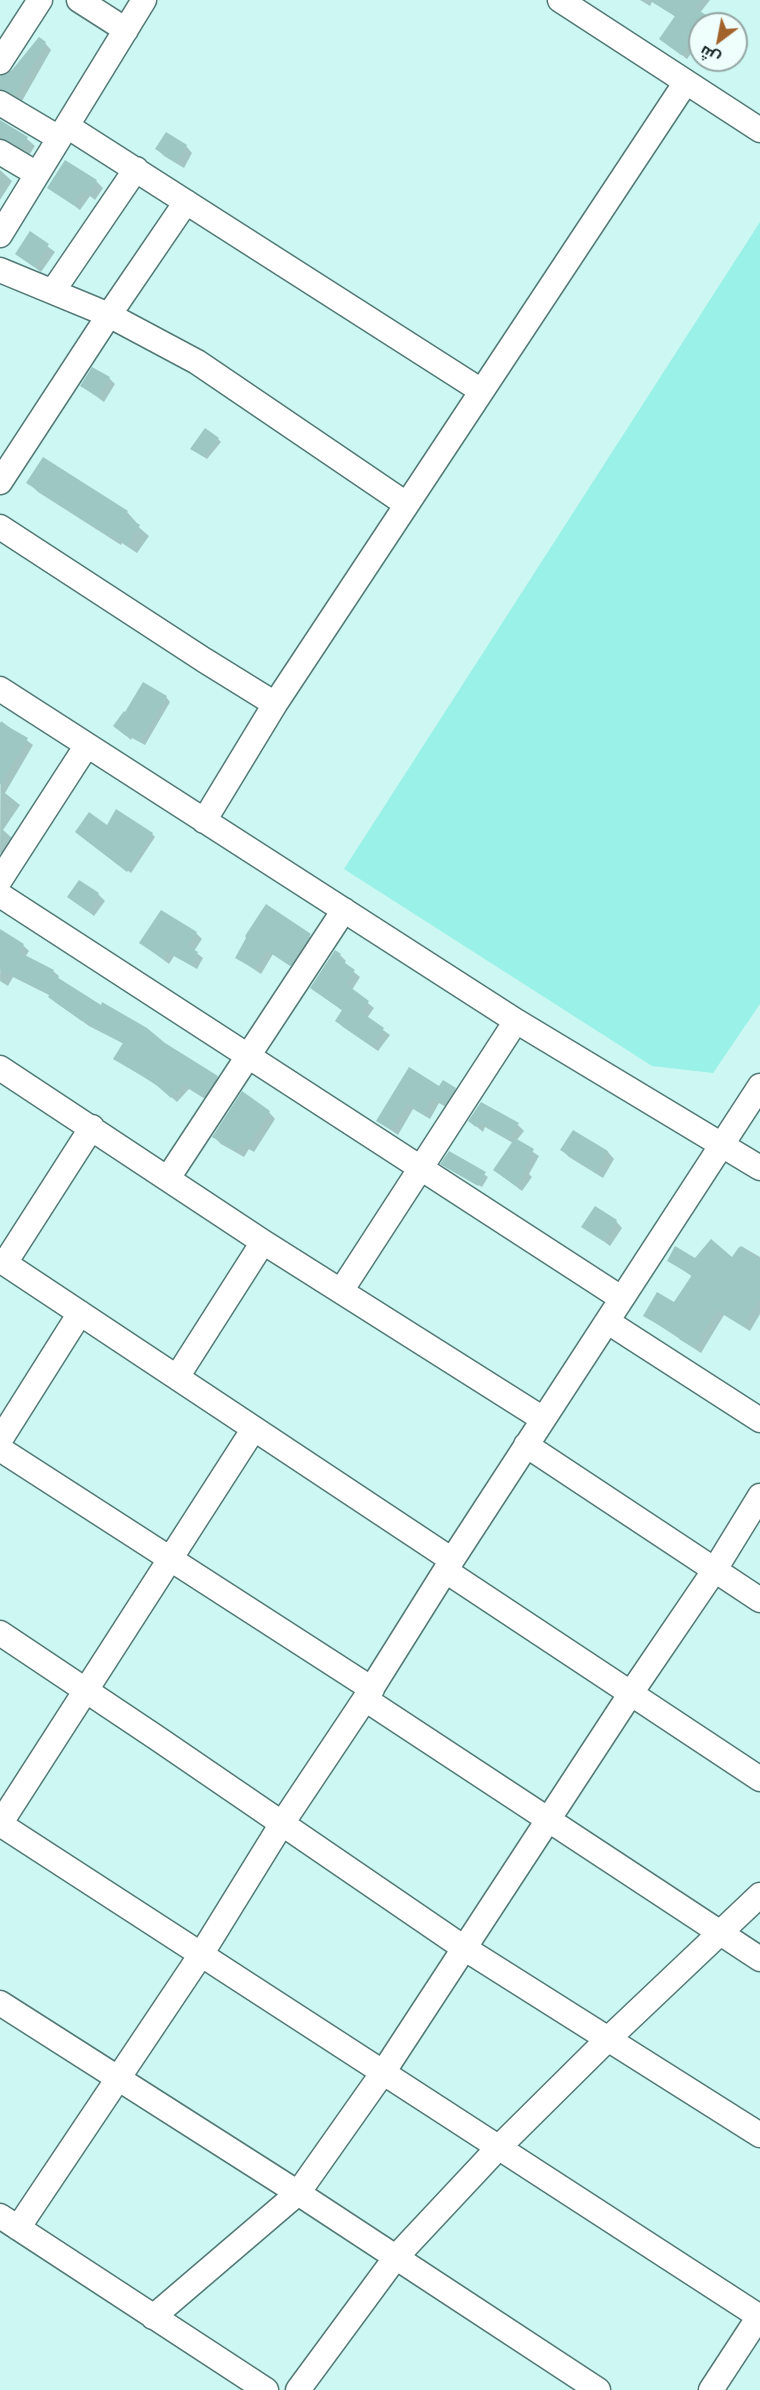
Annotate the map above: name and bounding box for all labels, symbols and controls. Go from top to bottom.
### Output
north arrow [688,12,748,72]
text: ش [696,42,723,69]

